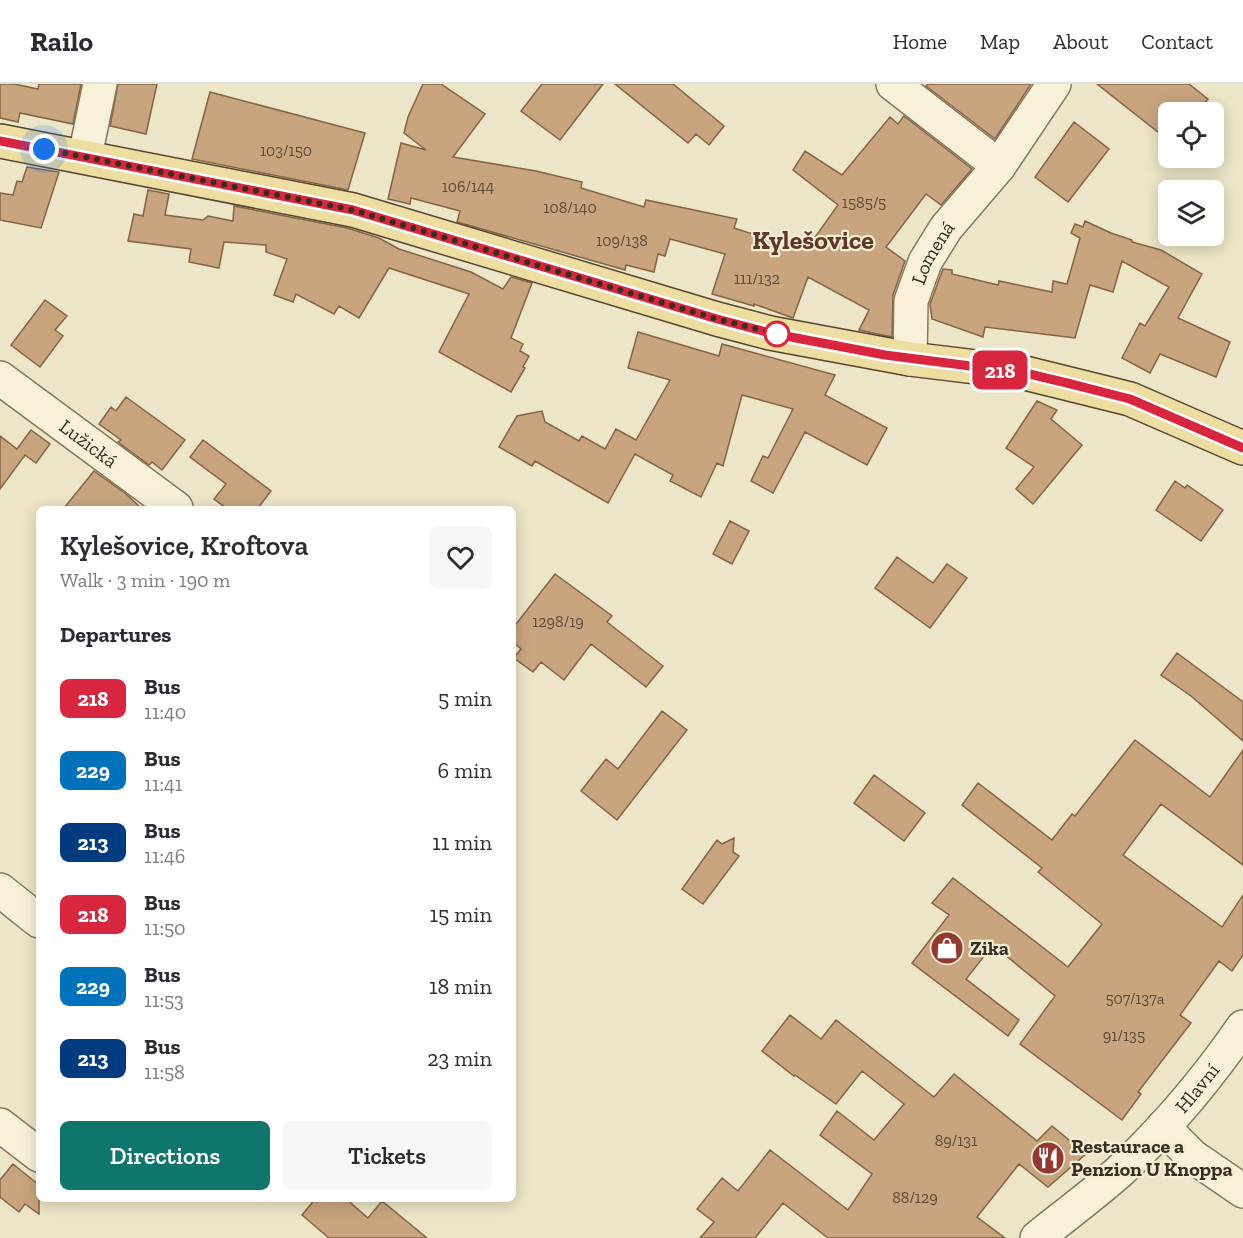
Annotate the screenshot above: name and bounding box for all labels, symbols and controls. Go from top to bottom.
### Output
text: Railo [30,25,93,58]
text: Home [893,29,947,54]
text: Map [980,29,1020,54]
text: About [1053,29,1108,54]
text: Contact [1141,29,1213,54]
map controls [1158,102,1224,246]
button: locate [1158,102,1224,168]
your location [29,134,59,164]
house number: 103/150 [260,141,312,160]
house number: 106/144 [442,177,495,196]
button: layers [1158,180,1224,246]
house number: 1585/5 [842,193,886,212]
house number: 108/140 [543,198,597,217]
street label: Lomená [906,215,959,288]
district label: Kylešovice [752,224,874,256]
house number: 109/138 [596,231,648,250]
house number: 111/132 [734,269,780,288]
unlabelled marker [764,321,790,347]
line badge: 218 [966,350,1034,390]
text: 218 [984,358,1016,383]
street label: Lužická [55,414,122,473]
button: heart [429,526,492,589]
text: Kylešovice, Kroftova [60,529,308,562]
text: Walk · 3 min · 190 m [60,568,230,592]
house number: 1298/19 [532,612,584,631]
text: Departures [60,621,171,648]
text: Bus [144,673,181,700]
text: 5 min [438,685,492,712]
text: 218 [77,686,109,711]
text: 11:40 [144,700,186,724]
text: Bus [144,745,181,772]
text: 6 min [438,757,492,784]
text: 229 [76,758,110,783]
text: 11:41 [144,772,182,796]
text: Bus [144,817,181,844]
text: 11 min [432,829,492,856]
text: 213 [78,830,108,855]
text: 11:46 [144,844,185,868]
text: Bus [144,889,181,916]
text: 15 min [430,901,492,928]
text: 218 [77,902,109,927]
text: 11:50 [144,916,186,940]
shop icon: Zika [929,930,965,966]
place label: Zika [970,936,1009,960]
text: Bus [144,961,181,988]
text: 18 min [429,973,492,1000]
text: 229 [76,974,110,999]
text: 11:53 [144,988,184,1012]
house number: 507/137a [1105,989,1165,1008]
house number: 91/135 [1103,1026,1145,1045]
text: Bus [144,1033,181,1060]
text: 23 min [427,1045,492,1072]
text: 213 [78,1046,108,1071]
street label: Hlavní [1170,1058,1225,1118]
text: 11:58 [144,1060,185,1084]
button: Directions [60,1121,270,1190]
button: Tickets [282,1121,492,1190]
house number: 89/131 [935,1131,977,1150]
place label: Restaurace a Penzion U Knoppa [1071,1134,1233,1181]
restaurant icon: Restaurace a Penzion U Knoppa [1030,1140,1066,1176]
house number: 88/129 [892,1188,938,1207]

